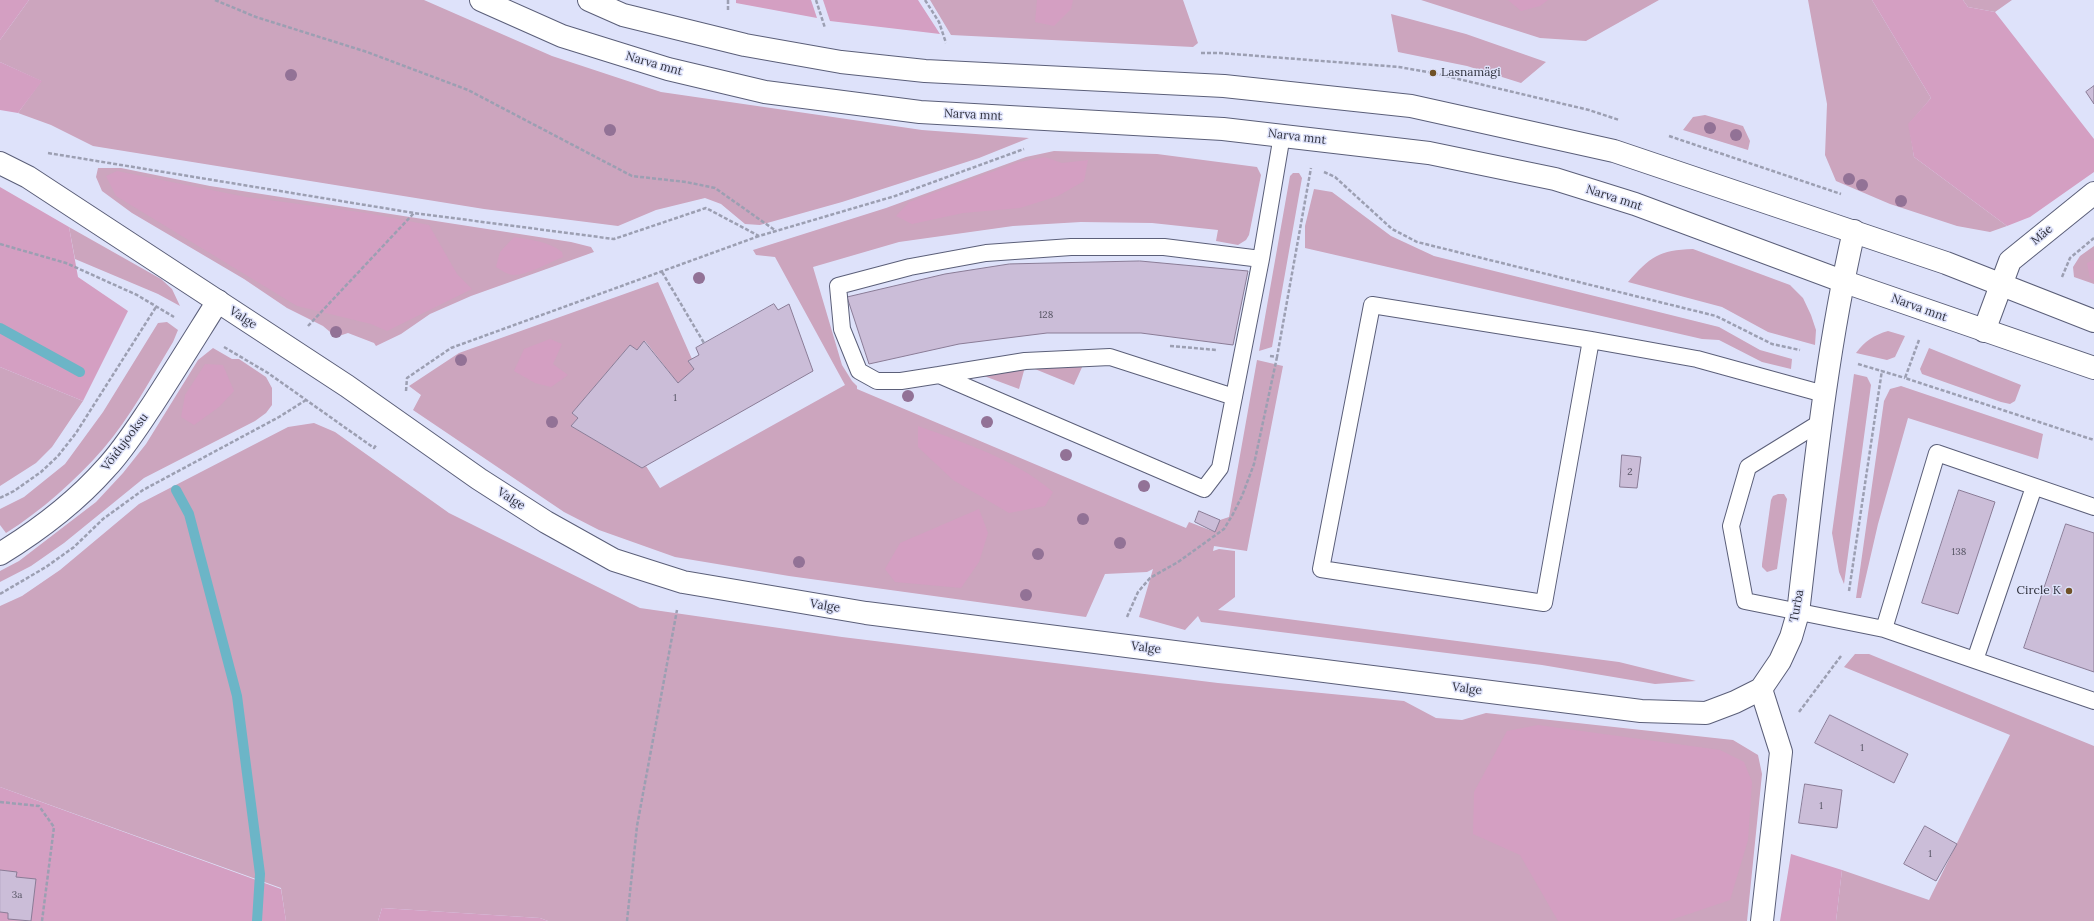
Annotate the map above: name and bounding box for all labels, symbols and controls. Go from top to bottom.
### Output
street label: Narva mnt [624,49,684,79]
place label: Lasnamägi [1441,66,1501,80]
marker: Lasnamägi [1428,68,1438,78]
street label: Narva mnt [943,106,1003,124]
street label: Narva mnt [1267,126,1327,148]
street label: Narva mnt [1584,182,1644,214]
street label: Mäe [2028,222,2056,248]
street label: Narva mnt [1889,291,1949,325]
street label: Valge [226,304,260,332]
house number: 128 [1039,309,1053,321]
house number: 1 [673,392,677,404]
street label: Võidujooksu [99,410,151,474]
house number: 2 [1627,466,1633,478]
street label: Valge [494,485,528,513]
house number: 138 [1952,546,1966,558]
place label: Circle K [2017,584,2061,598]
marker: Circle K [2064,586,2074,596]
street label: Turba [1787,589,1807,623]
street label: Valge [809,597,841,615]
street label: Valge [1130,639,1162,657]
street label: Valge [1451,680,1483,698]
house number: 1 [1860,742,1864,754]
house number: 1 [1819,800,1823,812]
house number: 1 [1928,848,1932,860]
house number: 3a [12,889,22,901]

